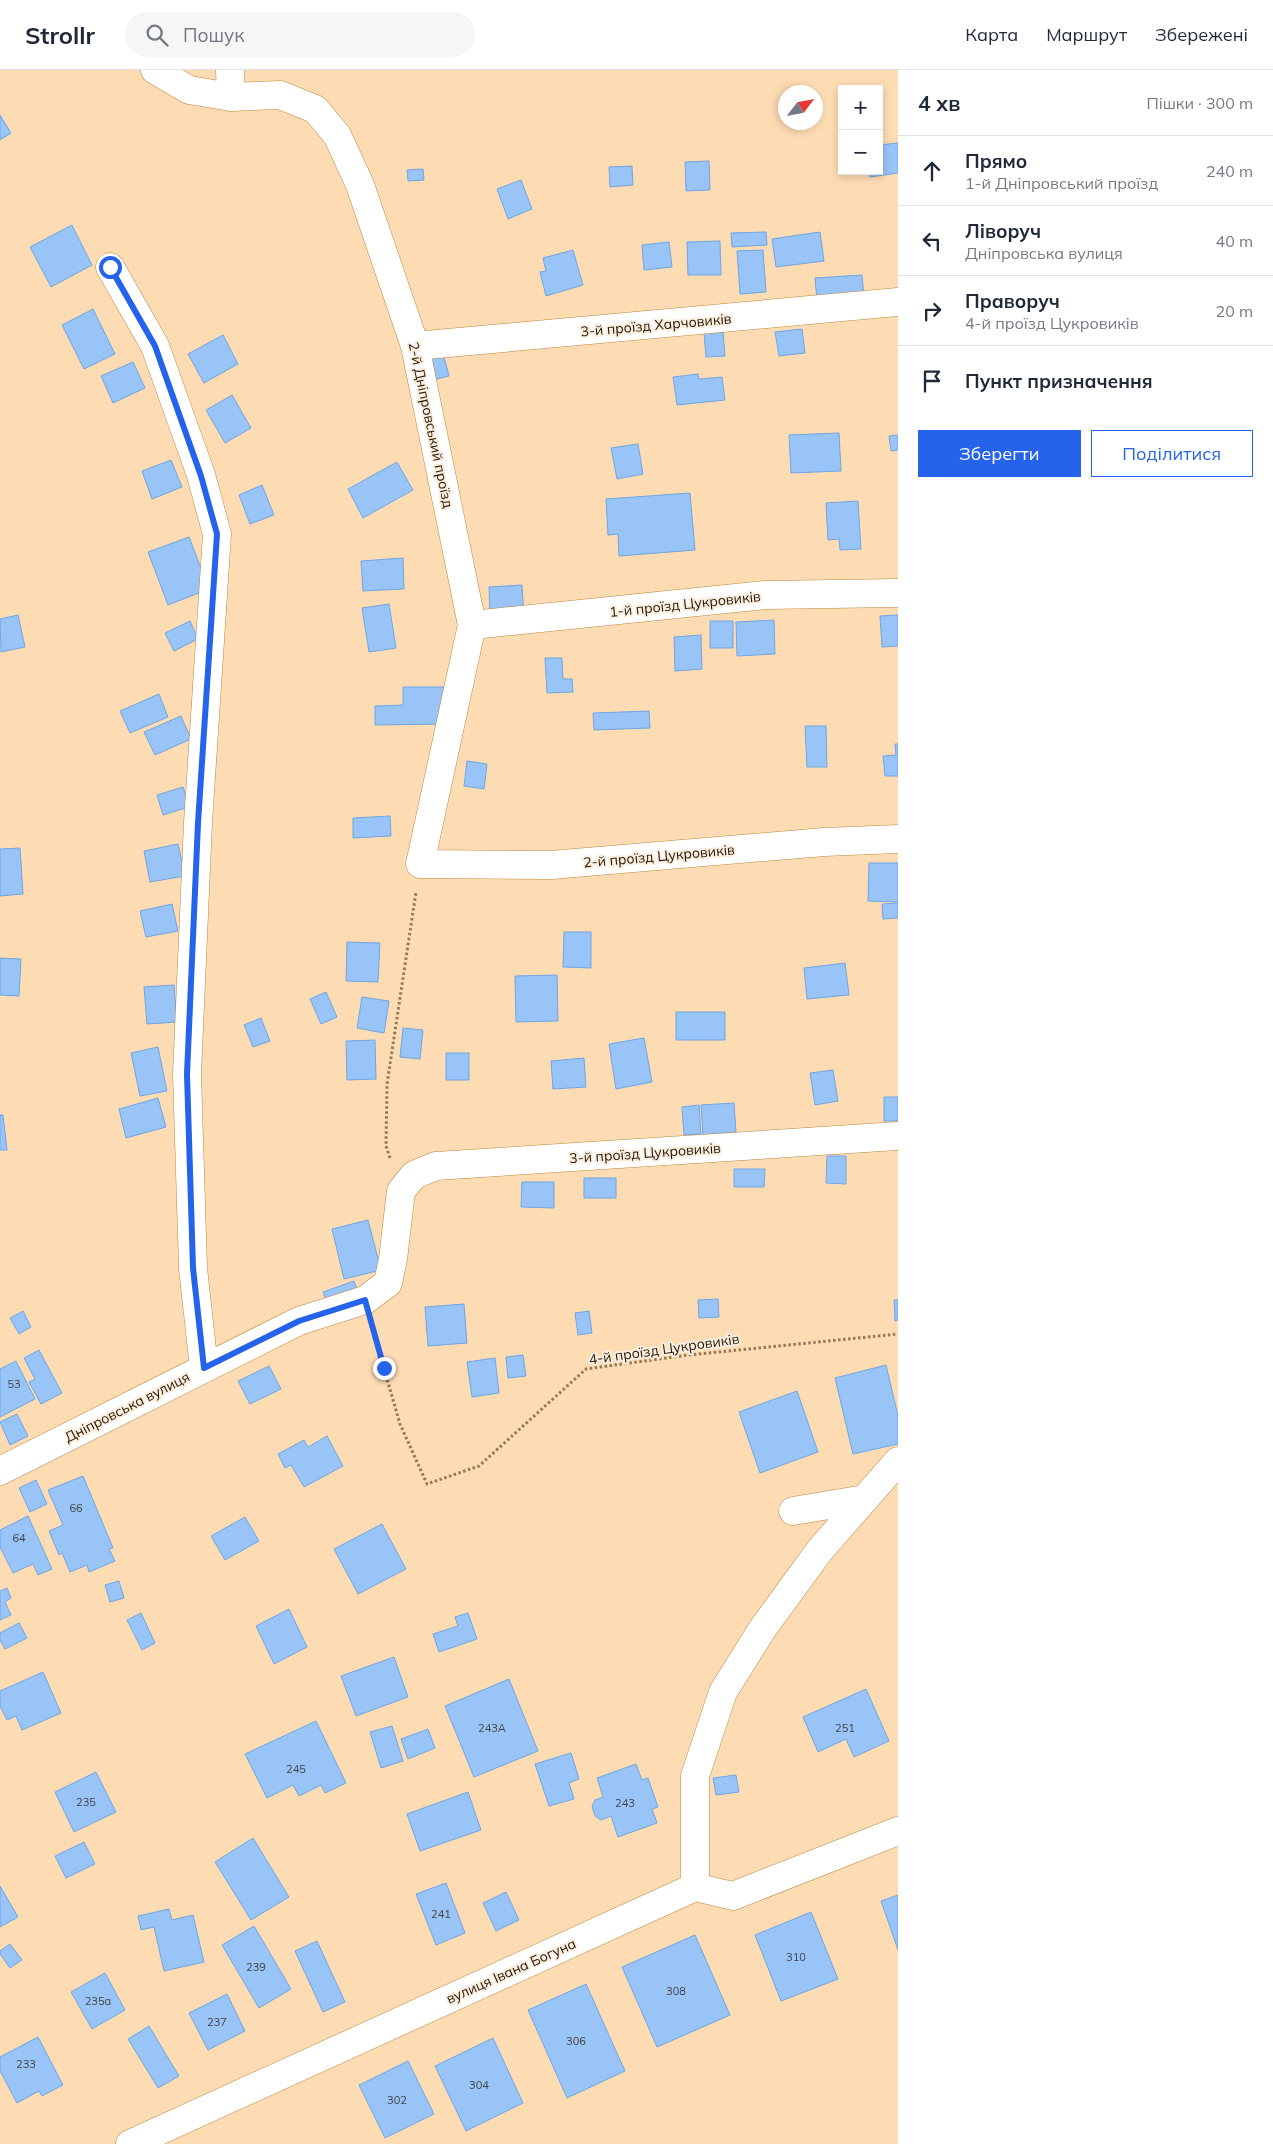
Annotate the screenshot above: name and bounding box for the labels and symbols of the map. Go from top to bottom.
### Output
north arrow [778,85,823,130]
route start [99,256,122,279]
street label: 3-й проїзд Харчовиків [580,309,732,341]
street label: 2-й Дніпровський проїзд [405,340,457,510]
street label: 1-й проїзд Цукровиків [608,587,762,621]
street label: 2-й проїзд Цукровиків [583,840,736,872]
street label: 3-й проїзд Цукровиків [569,1139,722,1167]
street label: 4-й проїзд Цукровиків [587,1329,741,1368]
route end [373,1357,396,1380]
street label: Дніпровська вулиця [61,1368,193,1446]
house number: 53 [7,1377,21,1391]
house number: 66 [69,1501,83,1515]
house number: 64 [12,1531,26,1545]
house number: 243А [478,1721,506,1735]
house number: 251 [835,1721,855,1735]
house number: 245 [286,1762,306,1776]
house number: 235 [76,1795,96,1809]
house number: 243 [615,1796,635,1810]
house number: 241 [431,1907,451,1921]
street label: вулиця Івана Богуна [443,1934,579,2008]
house number: 310 [786,1950,806,1964]
house number: 239 [246,1960,266,1974]
house number: 308 [666,1984,686,1998]
house number: 235а [85,1994,111,2008]
house number: 237 [207,2015,227,2029]
house number: 306 [566,2034,586,2048]
house number: 233 [16,2057,36,2071]
house number: 304 [469,2078,489,2092]
house number: 302 [387,2093,407,2107]

